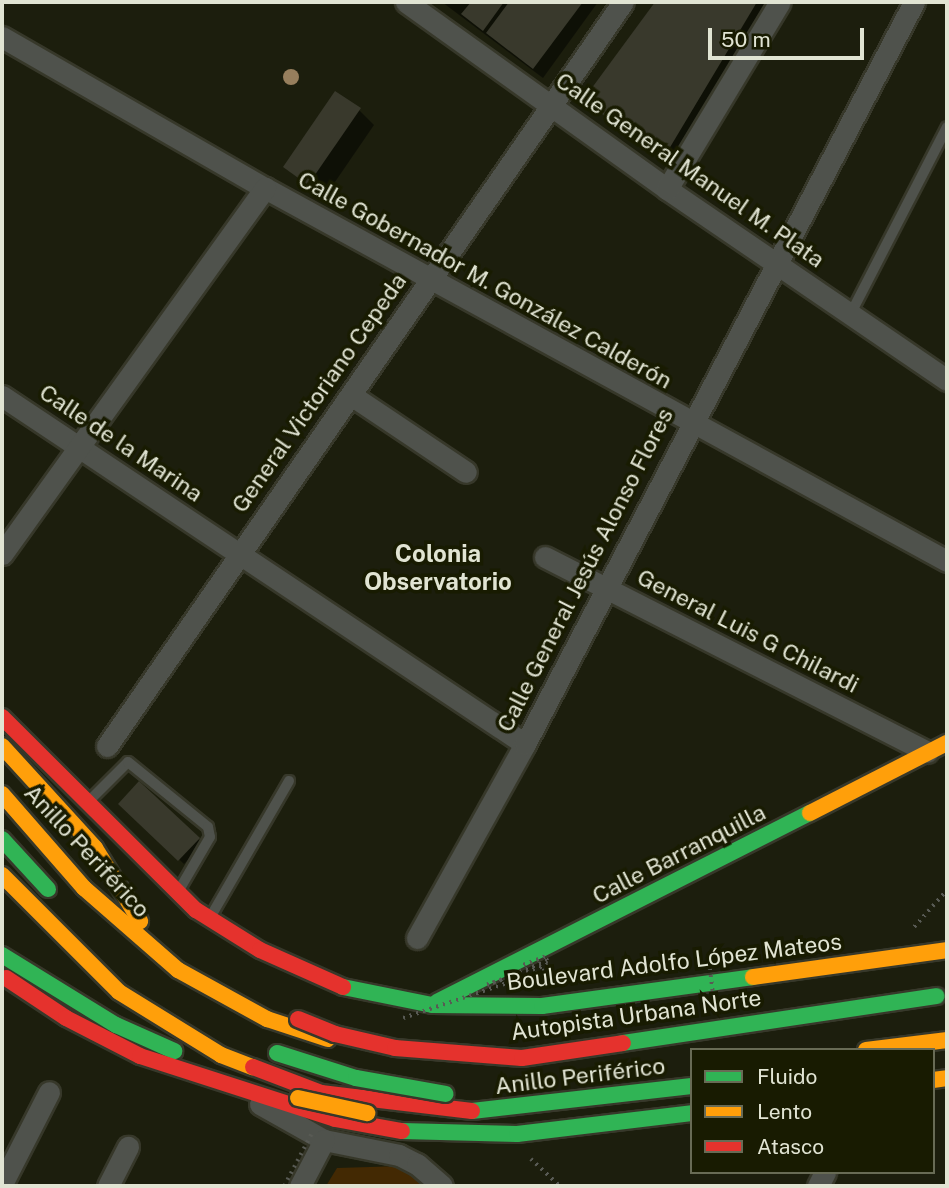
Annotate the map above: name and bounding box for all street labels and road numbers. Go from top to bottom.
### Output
street label: Calle General Manuel M. Plata [550,66,830,274]
street label: Calle Gobernador M. González Calderón [293,165,677,395]
street label: General Victoriano Cepeda [226,268,412,518]
street label: Calle de la Marina [34,378,208,508]
street label: Calle General Jesús Alonso Flores [491,403,679,737]
street label: General Luis G Chilardi [633,563,863,699]
street label: Anillo Periférico [18,779,156,923]
street label: Calle Barranquilla [588,798,770,910]
street label: Boulevard Adolfo López Mateos [505,928,843,996]
street label: Autopista Urbana Norte [509,984,763,1046]
street label: Anillo Periférico [493,1052,667,1100]

